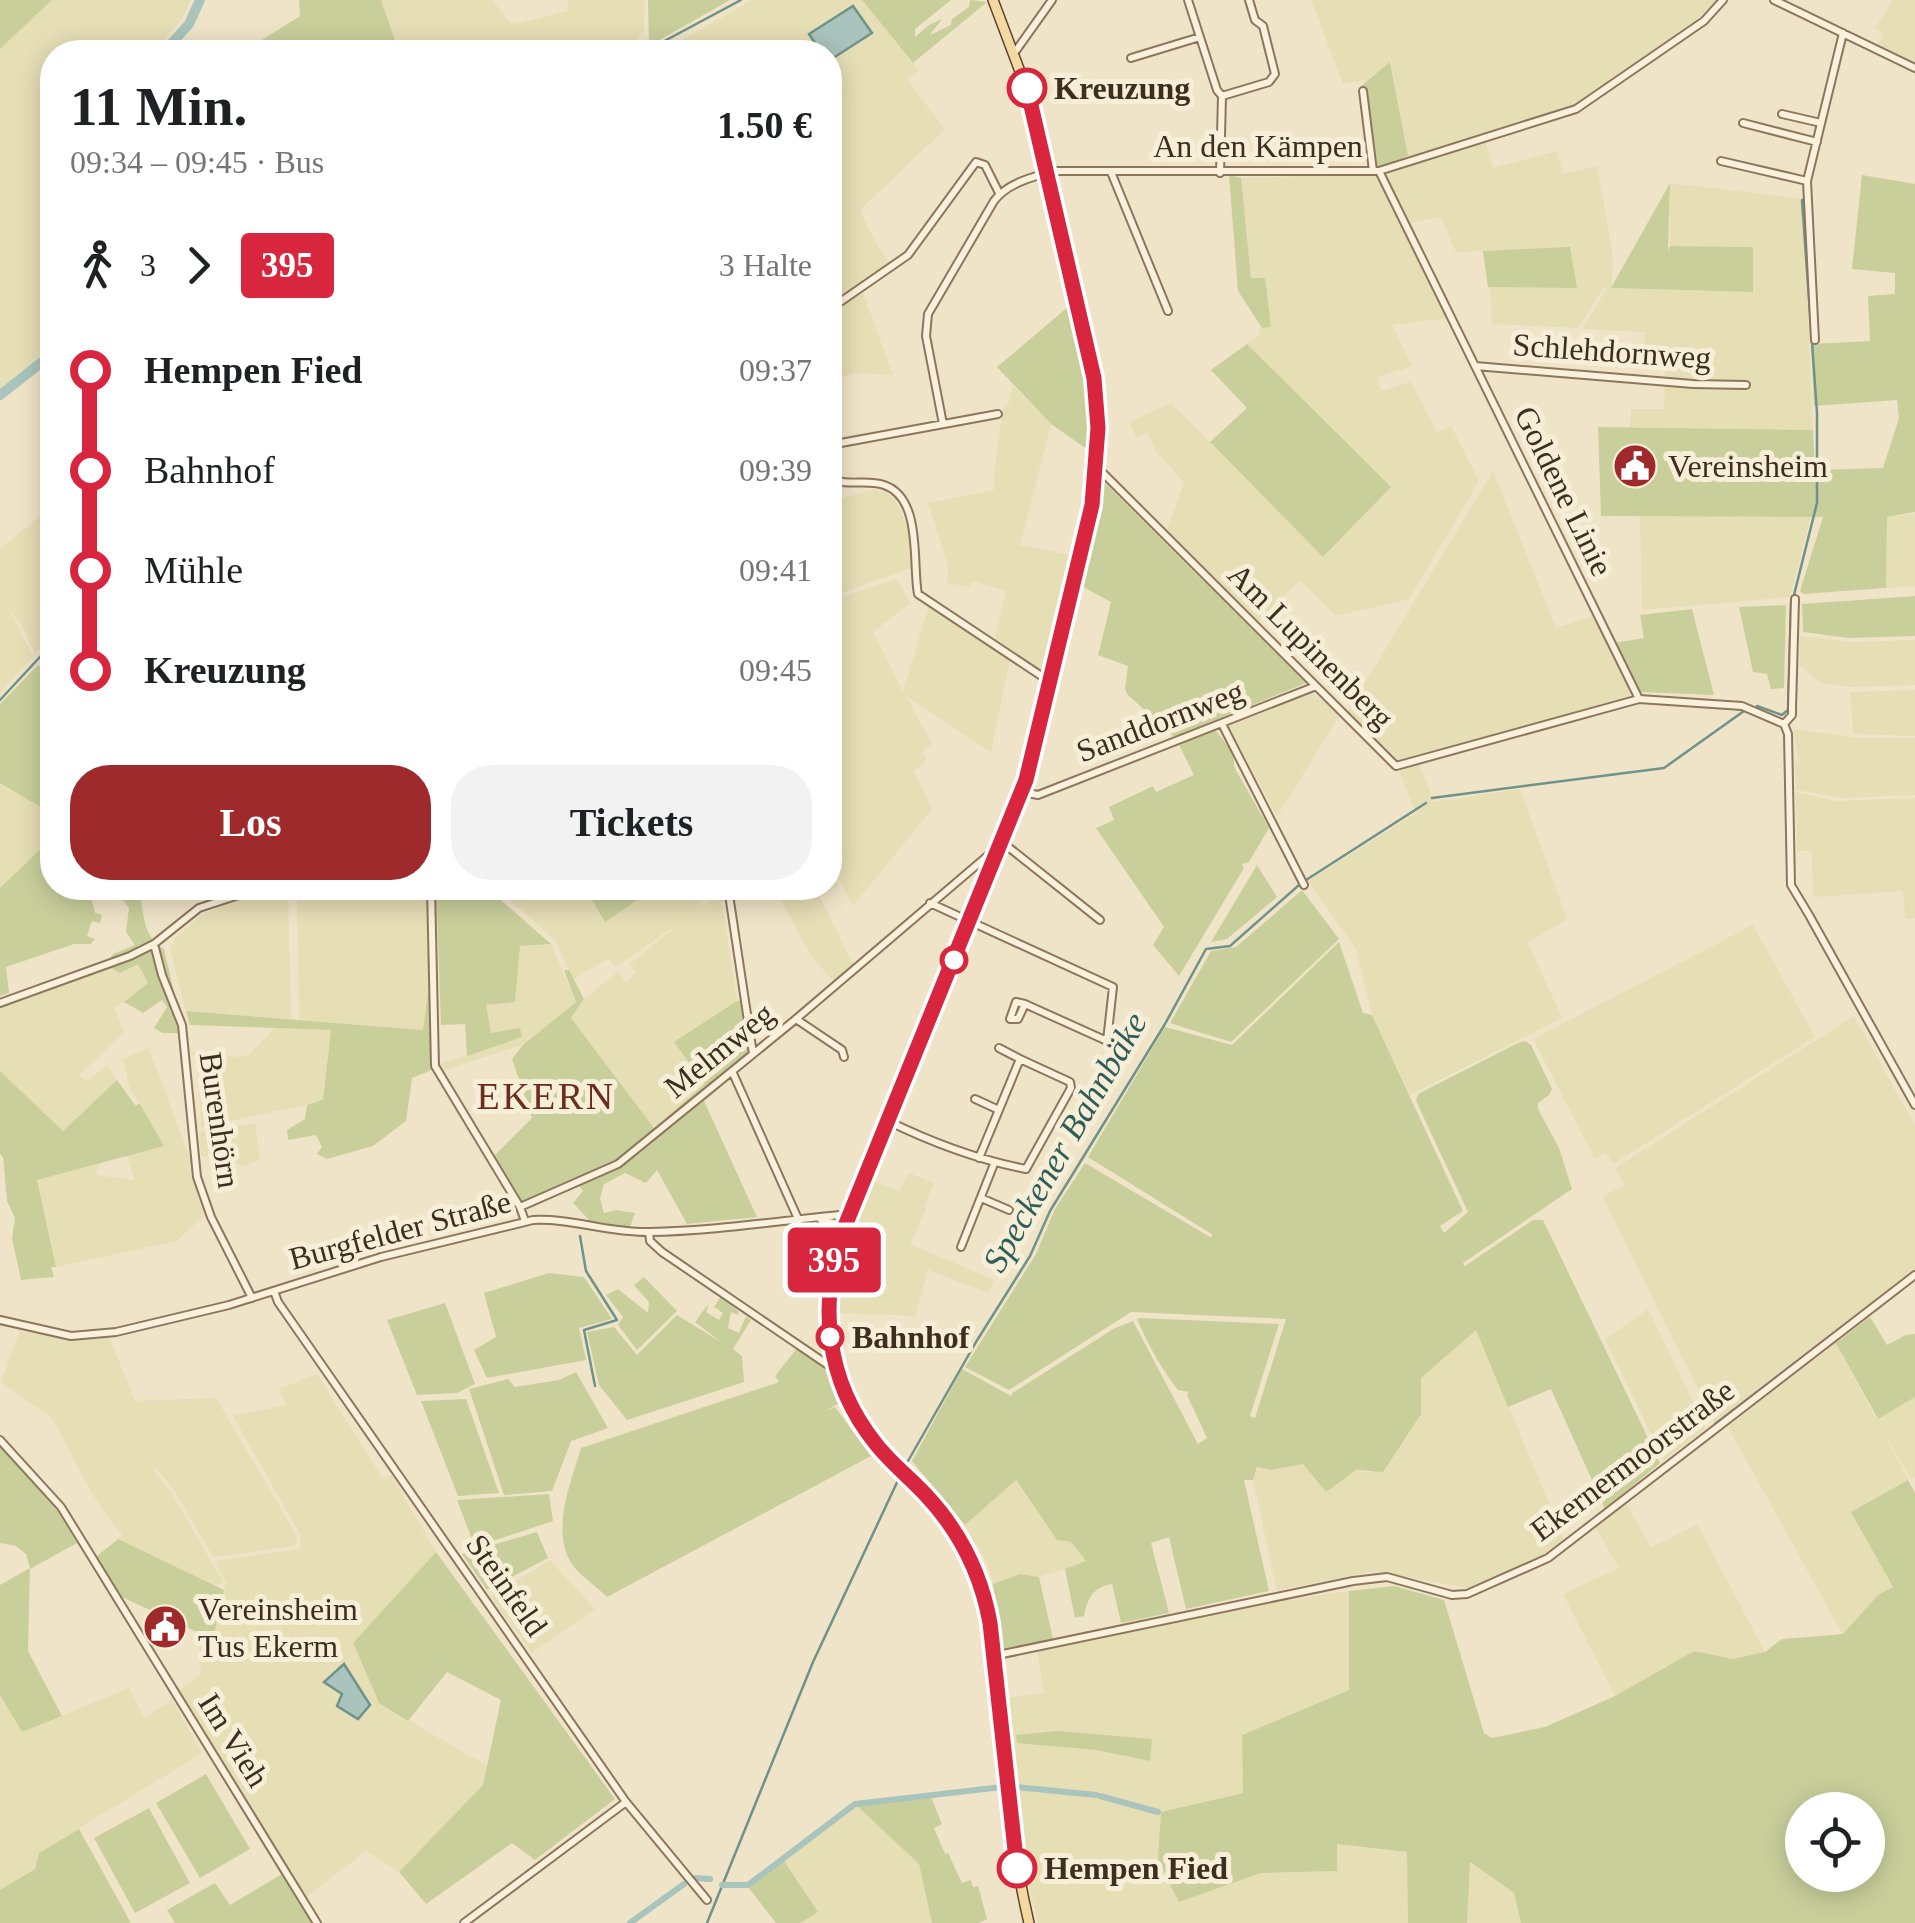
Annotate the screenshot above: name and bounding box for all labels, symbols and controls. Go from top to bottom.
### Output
marker: Kreuzung [1008,69,1046,107]
place label: Kreuzung [1054,70,1190,106]
text: 11 Min. [70,76,247,137]
text: 1.50 € [717,104,812,146]
street label: An den Kämpen [1153,128,1363,164]
text: 09:34 – 09:45 · Bus [70,144,324,180]
icon: walk [70,238,125,293]
icon: forward [171,238,226,293]
text: 395 [261,246,314,285]
text: 3 [140,247,156,283]
text: 3 Halte [719,247,812,283]
street label: Schlehdornweg [1511,326,1713,376]
text: Hempen Fied [144,349,362,391]
text: 09:37 [739,352,812,388]
street label: Goldene Linie [1508,400,1620,582]
public building icon: Vereinsheim [1612,443,1658,489]
place label: Vereinsheim [1668,448,1828,484]
text: Bahnhof [144,449,275,491]
text: 09:39 [739,452,812,488]
text: Mühle [144,549,243,591]
text: 09:41 [739,552,812,588]
street label: Am Lupinenberg [1221,556,1401,736]
text: Kreuzung [144,649,306,691]
text: 09:45 [739,652,812,688]
street label: Sanddornweg [1071,673,1249,769]
button: Los [70,765,431,880]
button: Tickets [451,765,812,880]
unlabelled marker [941,947,967,973]
street label: Melmweg [657,995,781,1105]
water label: Speckener Bahnbäke [975,1006,1155,1278]
street label: Burenhörn [193,1050,247,1190]
district label: EKERN [476,1075,616,1117]
street label: Burgfelder Straße [285,1183,515,1277]
line badge: 395 [776,1228,892,1292]
text: 395 [808,1241,860,1280]
place label: Bahnhof [852,1319,970,1355]
marker: Bahnhof [817,1324,843,1350]
street label: Ekernermoorstraße [1523,1372,1741,1548]
street label: Steinfeld [459,1527,555,1643]
place label: Vereinsheim Tus Ekerm [198,1591,358,1664]
public building icon: Vereinsheim Tus Ekerm [142,1604,188,1650]
street label: Im Vieh [191,1687,277,1793]
map controls [1785,1792,1885,1892]
button: locate [1785,1792,1885,1892]
marker: Hempen Fied [998,1849,1036,1887]
place label: Hempen Fied [1044,1850,1228,1886]

